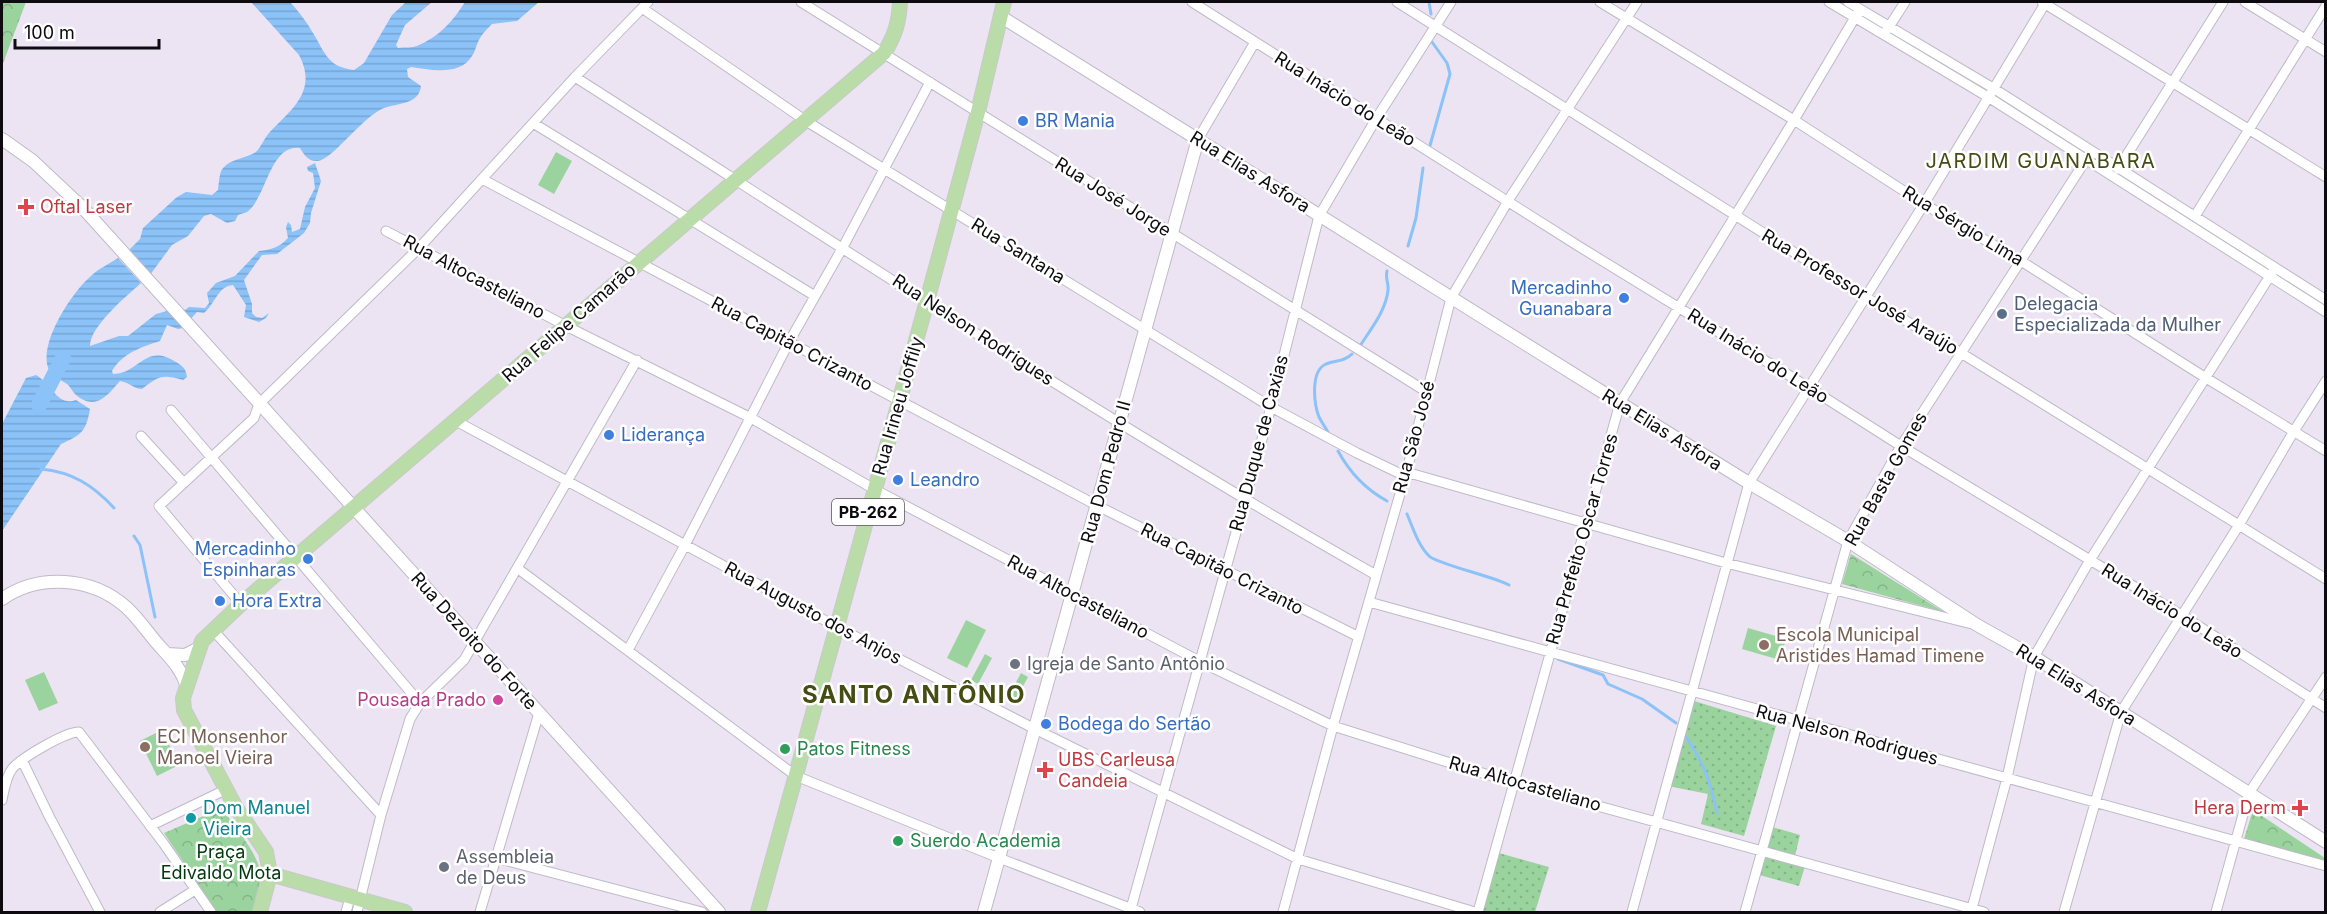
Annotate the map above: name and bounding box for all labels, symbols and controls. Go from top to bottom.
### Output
scale bar [15,12,159,50]
text: 100 m [24,22,75,43]
street label: Rua Inácio do Leão [1271,47,1420,150]
place label: BR Mania [1035,110,1115,131]
marker: BR Mania [1016,114,1030,128]
street label: Rua Elias Asfora [1186,126,1314,217]
district label: JARDIM GUANABARA [1926,149,2156,173]
street label: Rua José Jorge [1051,153,1175,241]
street label: Rua Sérgio Lima [1899,181,2028,270]
place label: Oftal Laser [40,196,133,217]
marker: Oftal Laser [17,198,35,216]
street label: Rua Santana [968,213,1069,288]
street label: Rua Professor José Araújo [1758,224,1962,359]
street label: Rua Altocasteliano [400,230,549,323]
street label: Rua Felipe Camarão [498,259,640,386]
street label: Rua Nelson Rodrigues [889,270,1058,390]
place label: Mercadinho Guanabara [1511,277,1612,319]
marker: Mercadinho Guanabara [1617,291,1631,305]
street label: Rua Capitão Crizanto [708,292,877,395]
place label: Delegacia Especializada da Mulher [2014,293,2221,335]
street label: Rua Inácio do Leão [1684,304,1833,407]
marker: Delegacia Especializada da Mulher [1995,307,2009,321]
street label: Rua Irineu Joffily [868,334,927,478]
street label: Rua Duque de Caxias [1225,352,1292,533]
street label: Rua São José [1388,378,1439,496]
street label: Rua Elias Asfora [1598,384,1726,475]
street label: Rua Dom Pedro II [1076,398,1135,546]
street label: Rua Basta Gomes [1840,408,1931,549]
place label: Liderança [621,424,705,445]
marker: Liderança [602,428,616,442]
street label: Rua Prefeito Oscar Torres [1541,431,1622,647]
place label: Leandro [910,469,980,490]
marker: Leandro [891,473,905,487]
road number: PB-262 [832,499,904,525]
street label: Rua Capitão Crizanto [1137,518,1307,619]
place label: Mercadinho Espinharas [195,538,296,580]
street label: Rua Altocasteliano [1004,550,1153,643]
marker: Mercadinho Espinharas [301,552,315,566]
street label: Rua Augusto dos Anjos [721,557,905,668]
street label: Rua Inácio do Leão [2098,559,2247,662]
street label: Rua Dezoito do Forte [407,568,542,714]
place label: Hora Extra [232,590,322,611]
marker: Hora Extra [213,594,227,608]
place label: Escola Municipal Aristides Hamad Timene [1776,624,1984,666]
marker: Escola Municipal Aristides Hamad Timene [1757,638,1771,652]
street label: Rua Elias Asfora [2012,639,2140,730]
place label: Igreja de Santo Antônio [1027,653,1225,674]
marker: Igreja de Santo Antônio [1008,657,1022,671]
district label: SANTO ANTÔNIO [802,680,1026,709]
place label: Pousada Prado [357,689,486,710]
marker: Pousada Prado [491,693,505,707]
street label: Rua Nelson Rodrigues [1754,700,1941,769]
place label: Bodega do Sertão [1058,713,1211,734]
marker: Bodega do Sertão [1039,717,1053,731]
place label: ECI Monsenhor Manoel Vieira [157,726,288,768]
place label: Patos Fitness [797,738,911,759]
marker: ECI Monsenhor Manoel Vieira [138,740,152,754]
marker: Patos Fitness [778,742,792,756]
place label: UBS Carleusa Candeia [1058,749,1175,791]
street label: Rua Altocasteliano [1447,752,1604,815]
marker: UBS Carleusa Candeia [1036,761,1054,779]
place label: Dom Manuel Vieira [203,797,310,839]
place label: Hera Derm [2194,797,2286,818]
marker: Hera Derm [2291,799,2309,817]
marker: Dom Manuel Vieira [184,811,198,825]
place label: Suerdo Academia [910,830,1061,851]
marker: Suerdo Academia [891,834,905,848]
park label: Praça Edivaldo Mota [161,841,281,883]
place label: Assembleia de Deus [456,846,554,888]
marker: Assembleia de Deus [437,860,451,874]

